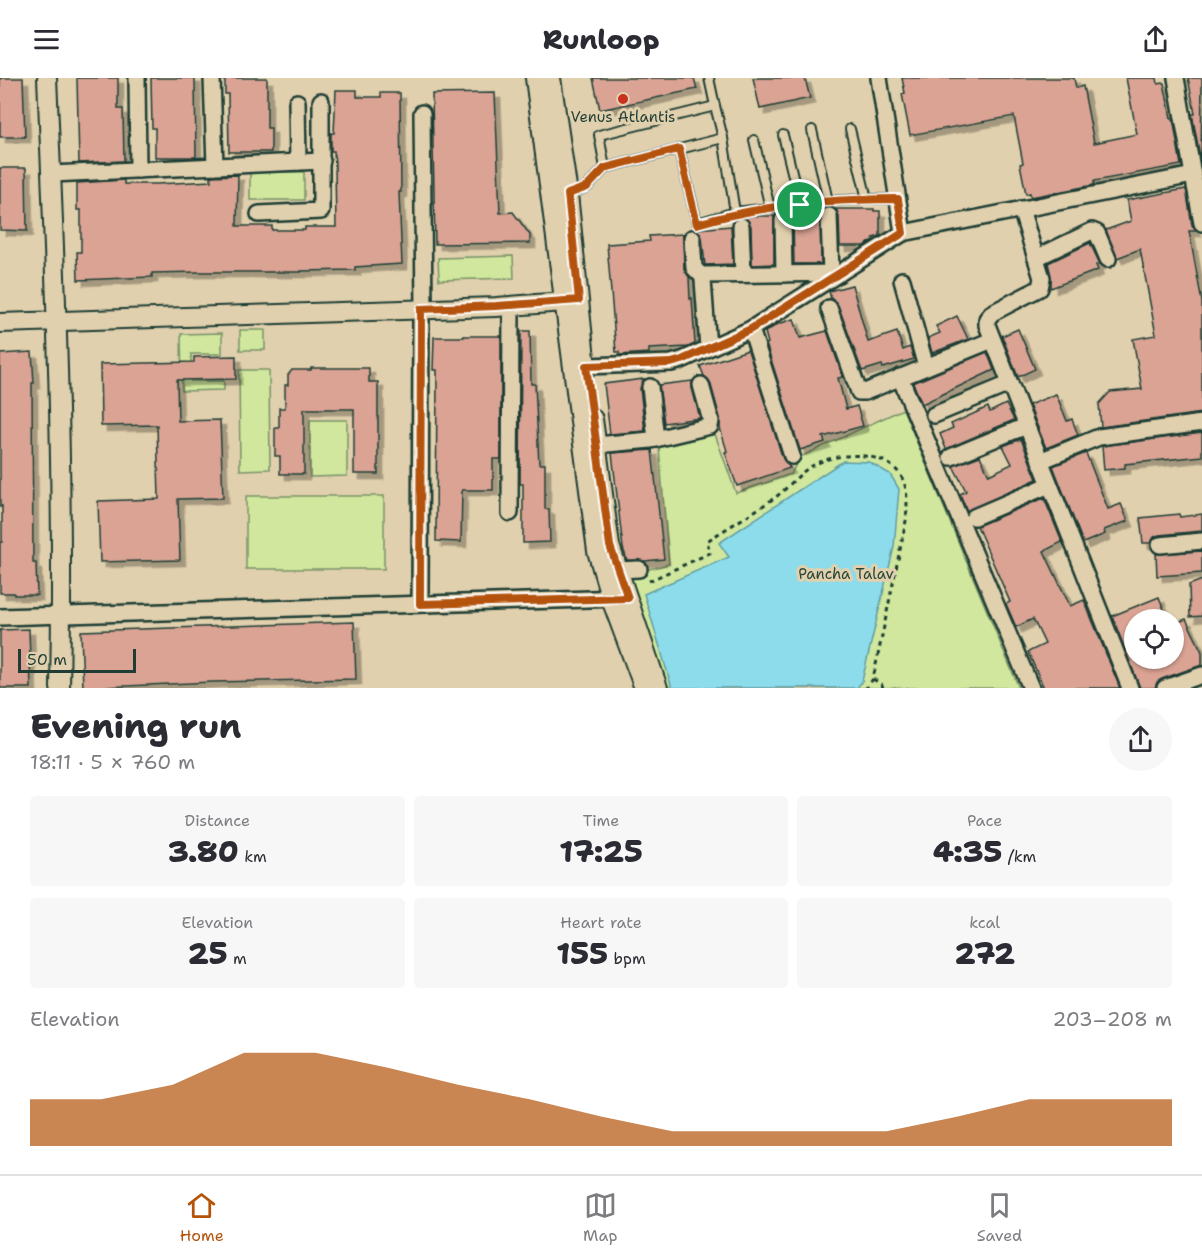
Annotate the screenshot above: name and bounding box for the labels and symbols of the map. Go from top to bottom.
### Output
marker: Venus Atlantis [616,92,630,106]
place label: Venus Atlantis [570,107,676,127]
pin [774,179,825,230]
park label: Pancha Talav [798,564,894,584]
scale bar [18,646,136,674]

